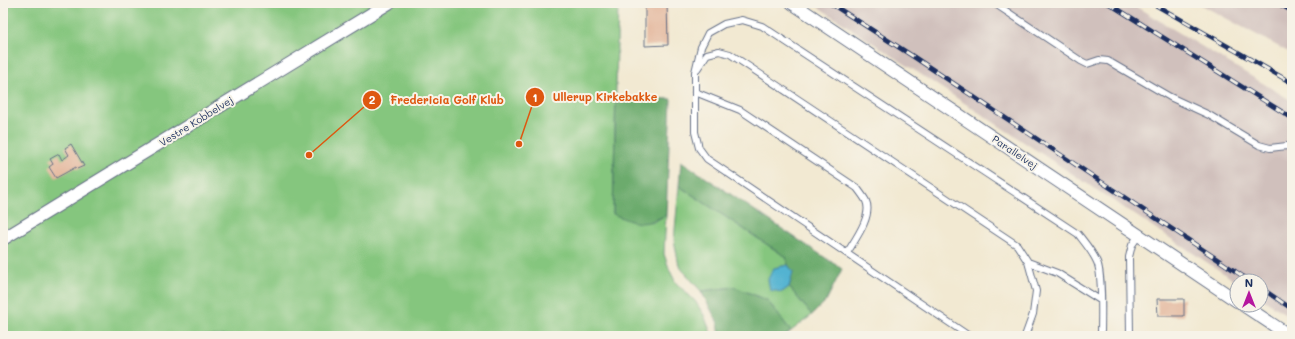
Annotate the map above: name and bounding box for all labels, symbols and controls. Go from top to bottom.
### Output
callout: Ullerup Kirkebakke [525,86,665,109]
callout: Fredericia Golf Klub [362,89,512,112]
text: 1 [532,89,538,105]
text: Ullerup Kirkebakke [553,89,658,104]
text: 2 [369,91,376,107]
text: Fredericia Golf Klub [390,92,504,107]
street label: Vestre Kobbelvej [156,93,236,149]
street label: Parallelvej [989,132,1041,172]
north arrow [1229,273,1269,313]
text: N [1245,275,1253,290]

